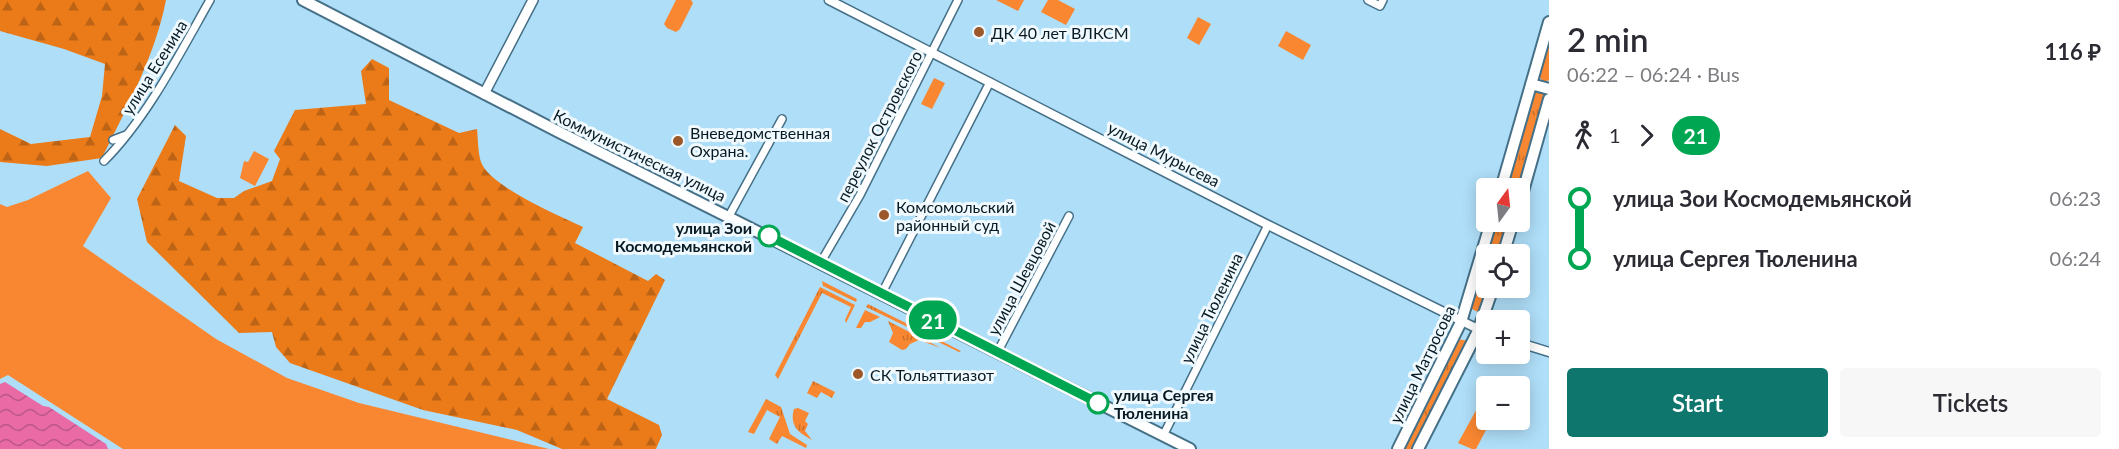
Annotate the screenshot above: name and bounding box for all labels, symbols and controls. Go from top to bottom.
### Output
street label: улица Есенина [117,16,191,118]
text: 2 min [1567,19,1648,59]
place label: ДК 40 лет ВЛКСМ [991,23,1129,42]
marker: ДК 40 лет ВЛКСМ [972,25,986,39]
text: 116 ₽ [2045,38,2101,65]
street label: переулок Островского [833,47,925,205]
text: 06:22 – 06:24 · Bus [1567,62,1740,86]
street label: Коммунистическая улица [551,105,729,205]
street label: улица Мурысева [1105,118,1223,190]
icon: walk [1567,119,1600,152]
icon: forward [1630,119,1663,152]
place label: Вневедомственная Охрана. [690,123,830,160]
text: 1 [1609,123,1621,147]
text: 21 [1684,123,1708,148]
marker: Вневедомственная Охрана. [671,134,685,148]
north arrow [1476,178,1530,232]
map controls [1476,178,1530,430]
text: улица Зои Космодемьянской [1613,185,1912,212]
text: 06:23 [2050,186,2101,210]
place label: Комсомольский районный суд [896,197,1015,234]
marker: Комсомольский районный суд [877,208,891,222]
place label: улица Зои Космодемьянской [615,218,752,255]
street label: улица Шевцовой [983,218,1059,338]
marker: улица Зои Космодемьянской [758,225,780,247]
button: locate [1476,244,1530,298]
text: улица Сергея Тюленина [1613,245,1858,272]
text: 06:24 [2050,246,2101,270]
street label: улица Тюленина [1176,250,1246,366]
line badge: 21 [906,300,960,340]
street label: улица Матросова [1385,302,1459,426]
text: 21 [921,308,945,333]
button: + [1476,310,1530,364]
place label: СК Тольяттиазот [870,365,994,384]
marker: СК Тольяттиазот [851,367,865,381]
button: Start [1567,368,1828,437]
button: Tickets [1840,368,2101,437]
button: − [1476,376,1530,430]
place label: улица Сергея Тюленина [1114,385,1214,422]
marker: улица Сергея Тюленина [1087,392,1109,414]

